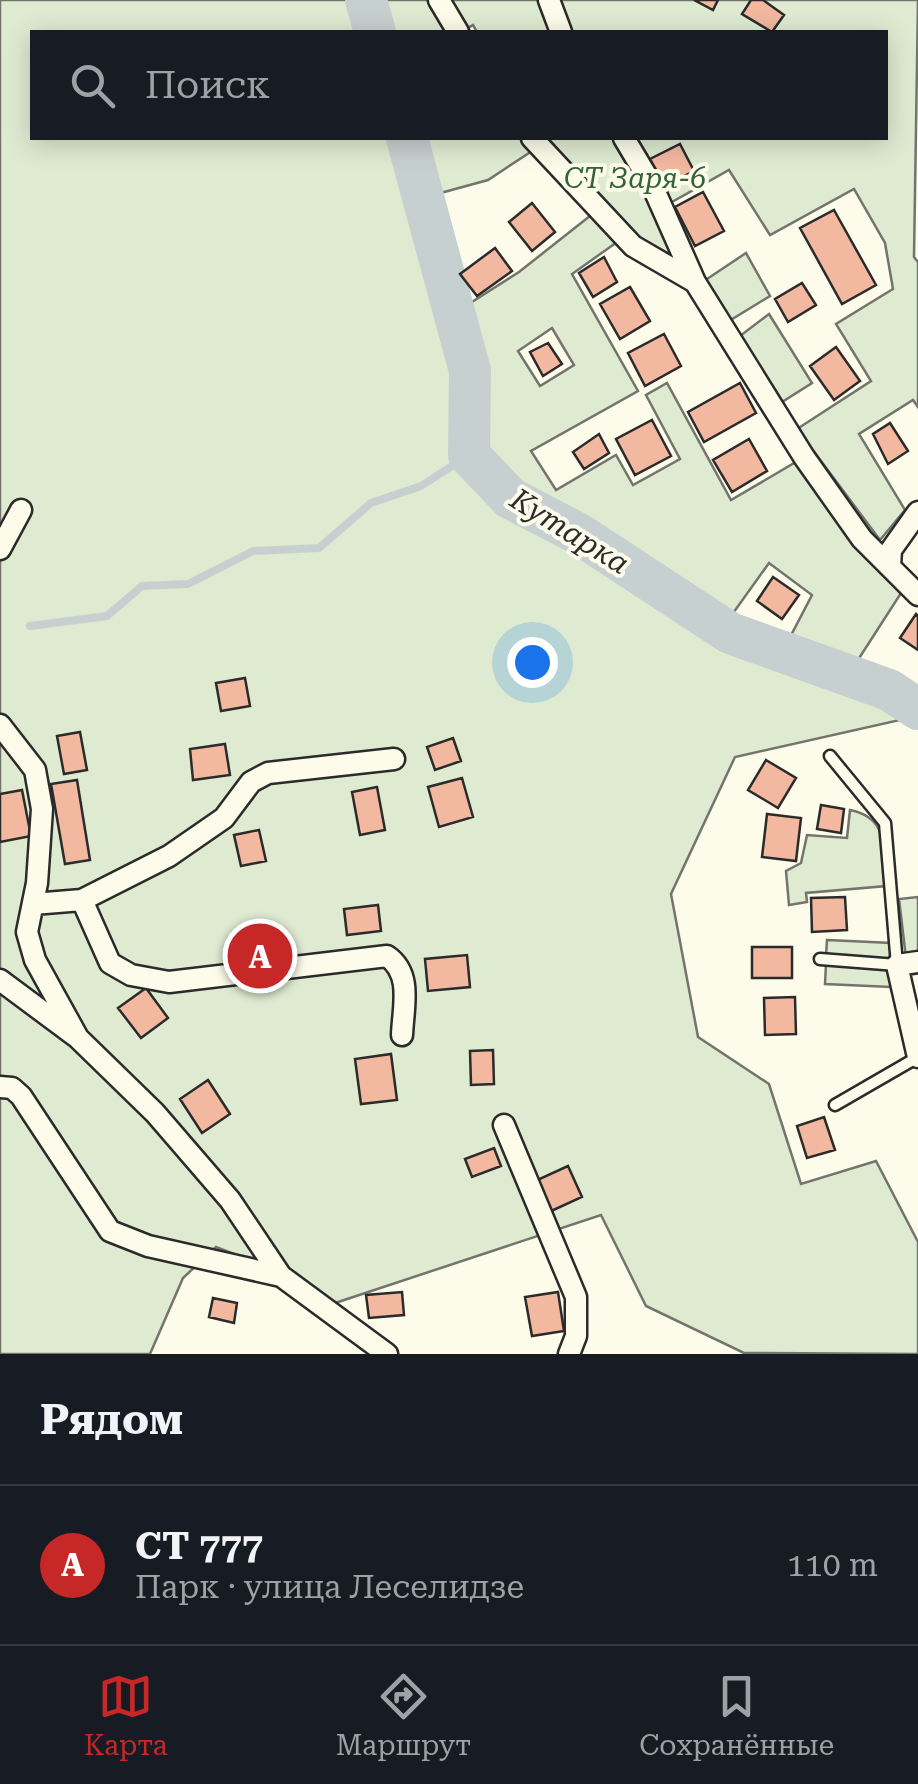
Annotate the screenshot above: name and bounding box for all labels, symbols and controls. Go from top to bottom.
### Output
search box [30,30,888,140]
icon: search [65,58,120,113]
text: Поиск [145,63,270,107]
park label: СТ Заря-6 [564,162,706,195]
water label: Кутарка [503,480,636,581]
your location [507,637,558,688]
pin: A [228,918,292,994]
text: Рядом [40,1395,183,1444]
text: СТ 777 [135,1524,263,1568]
text: A [61,1546,84,1584]
text: 110 m [787,1546,878,1584]
text: Парк · улица Леселидзе [135,1568,524,1606]
tab: Карта [84,1669,168,1762]
tab: Маршрут [336,1669,471,1762]
tab: Сохранённые [639,1669,834,1762]

